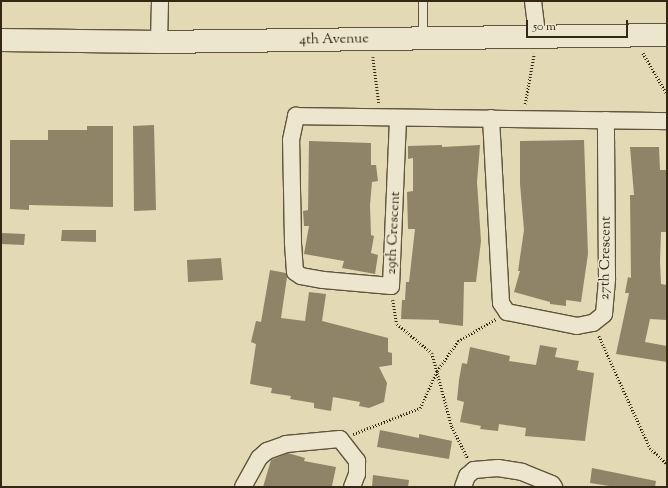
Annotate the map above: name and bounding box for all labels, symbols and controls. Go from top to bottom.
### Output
scale bar [528,12,630,38]
text: 50 m [533,18,556,36]
street label: 4th Avenue [299,31,369,49]
street label: 29th Crescent [383,191,405,275]
street label: 27th Crescent [597,216,615,300]

